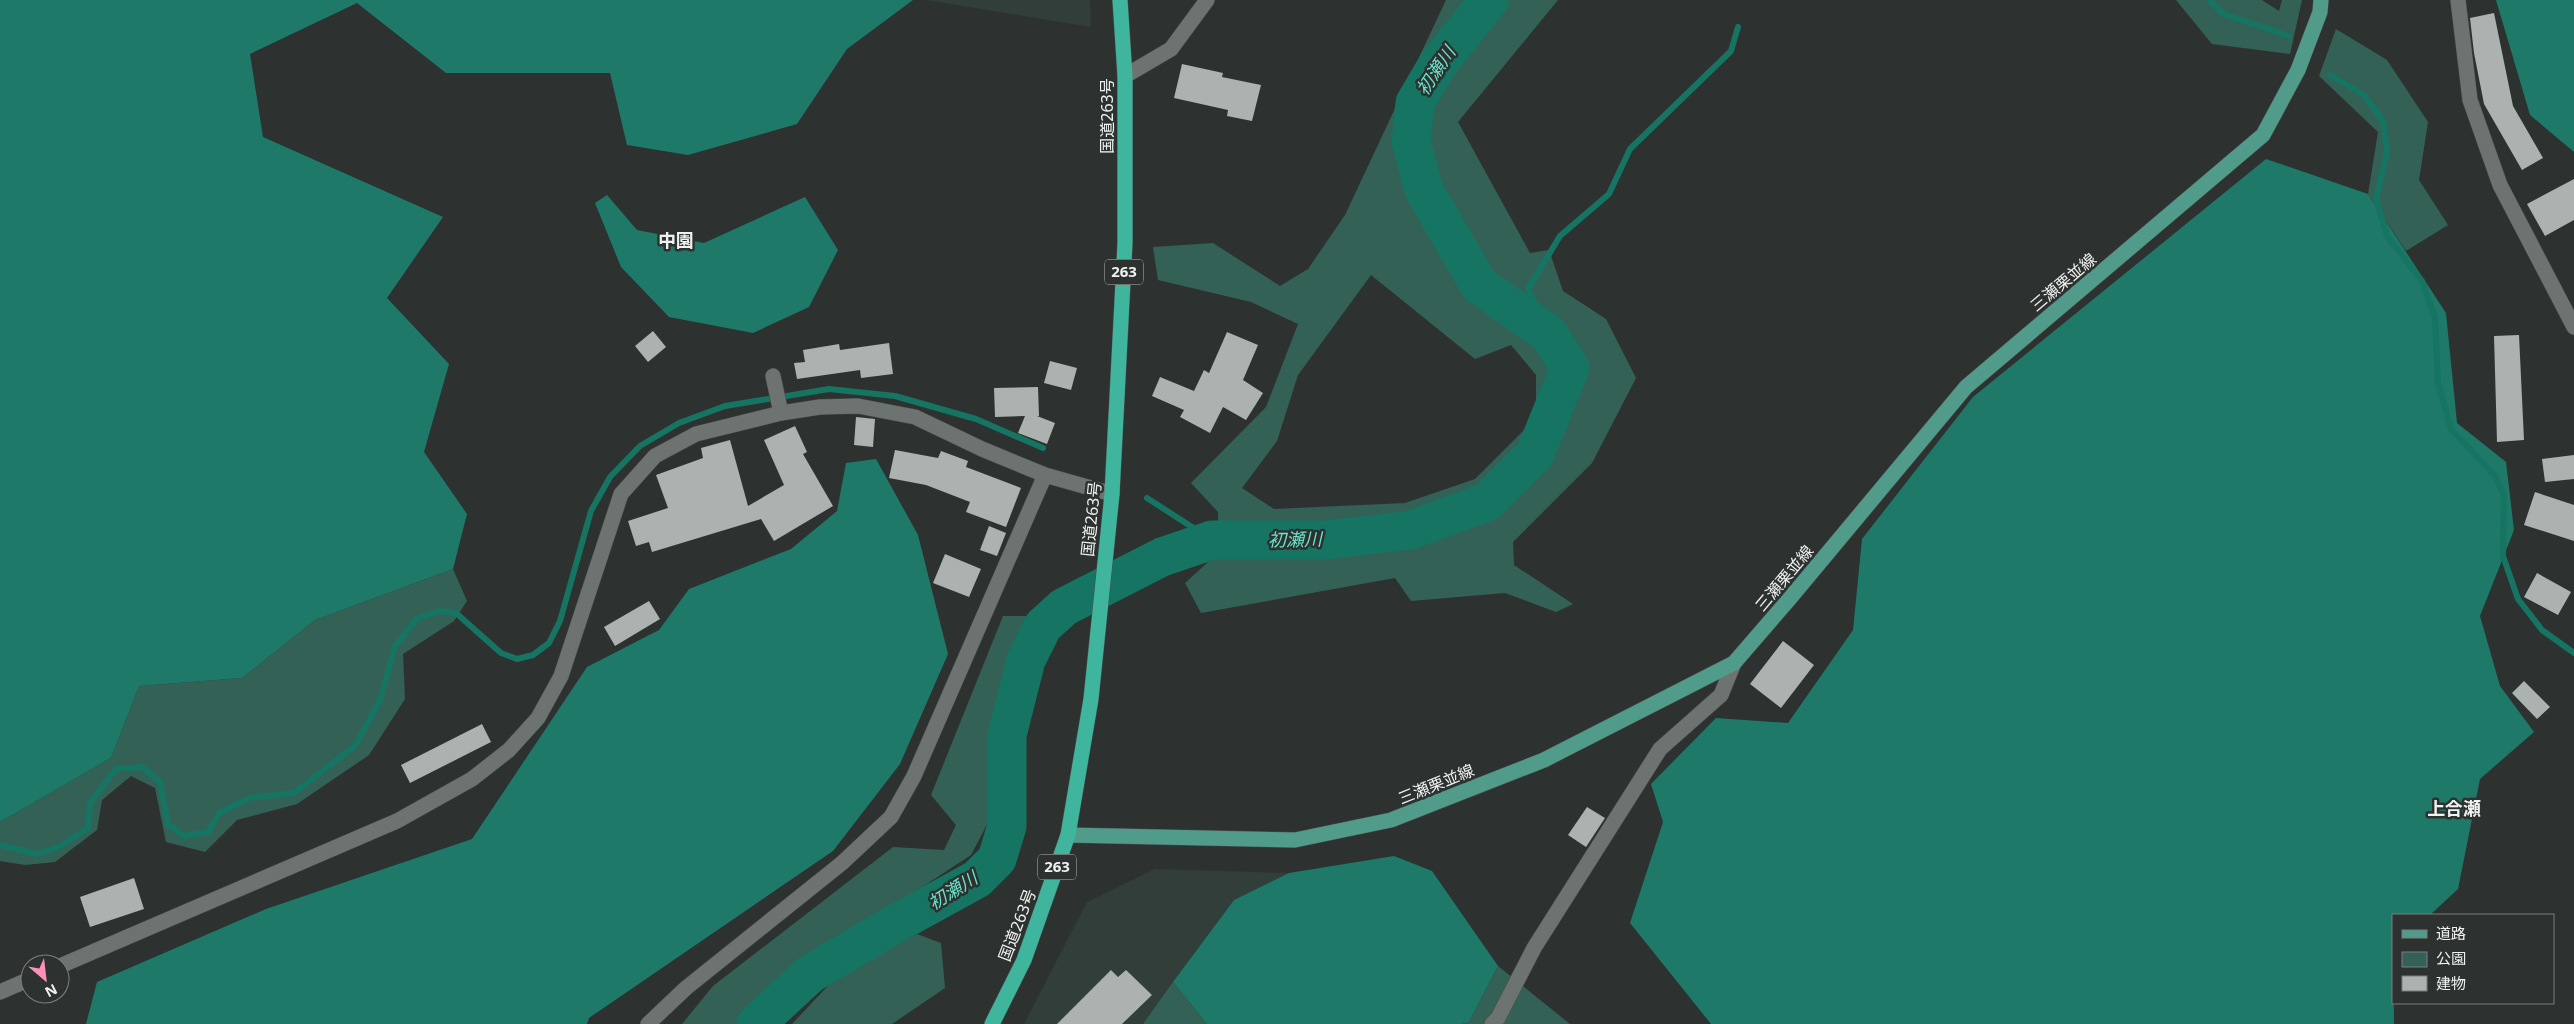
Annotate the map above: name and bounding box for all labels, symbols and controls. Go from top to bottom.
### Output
water label: 初瀬川 [1410,40,1461,100]
street label: 国道263号 [1096,78,1118,154]
district label: 中園 [658,228,694,252]
street label: 三瀬栗並線 [2025,248,2101,316]
road number: 263 [1105,260,1143,284]
street label: 国道263号 [1076,480,1106,558]
water label: 初瀬川 [1268,526,1324,551]
street label: 三瀬栗並線 [1750,540,1818,616]
street label: 三瀬栗並線 [1395,759,1477,809]
district label: 上合瀬 [2427,796,2481,820]
road number: 263 [1038,854,1076,880]
water label: 初瀬川 [923,865,983,915]
street label: 国道263号 [993,886,1041,964]
legend [2392,914,2554,1004]
text: 道路 [2436,923,2466,943]
text: 公園 [2436,948,2466,968]
north arrow [20,954,70,1004]
text: 建物 [2436,973,2466,993]
text: N [42,980,61,1002]

